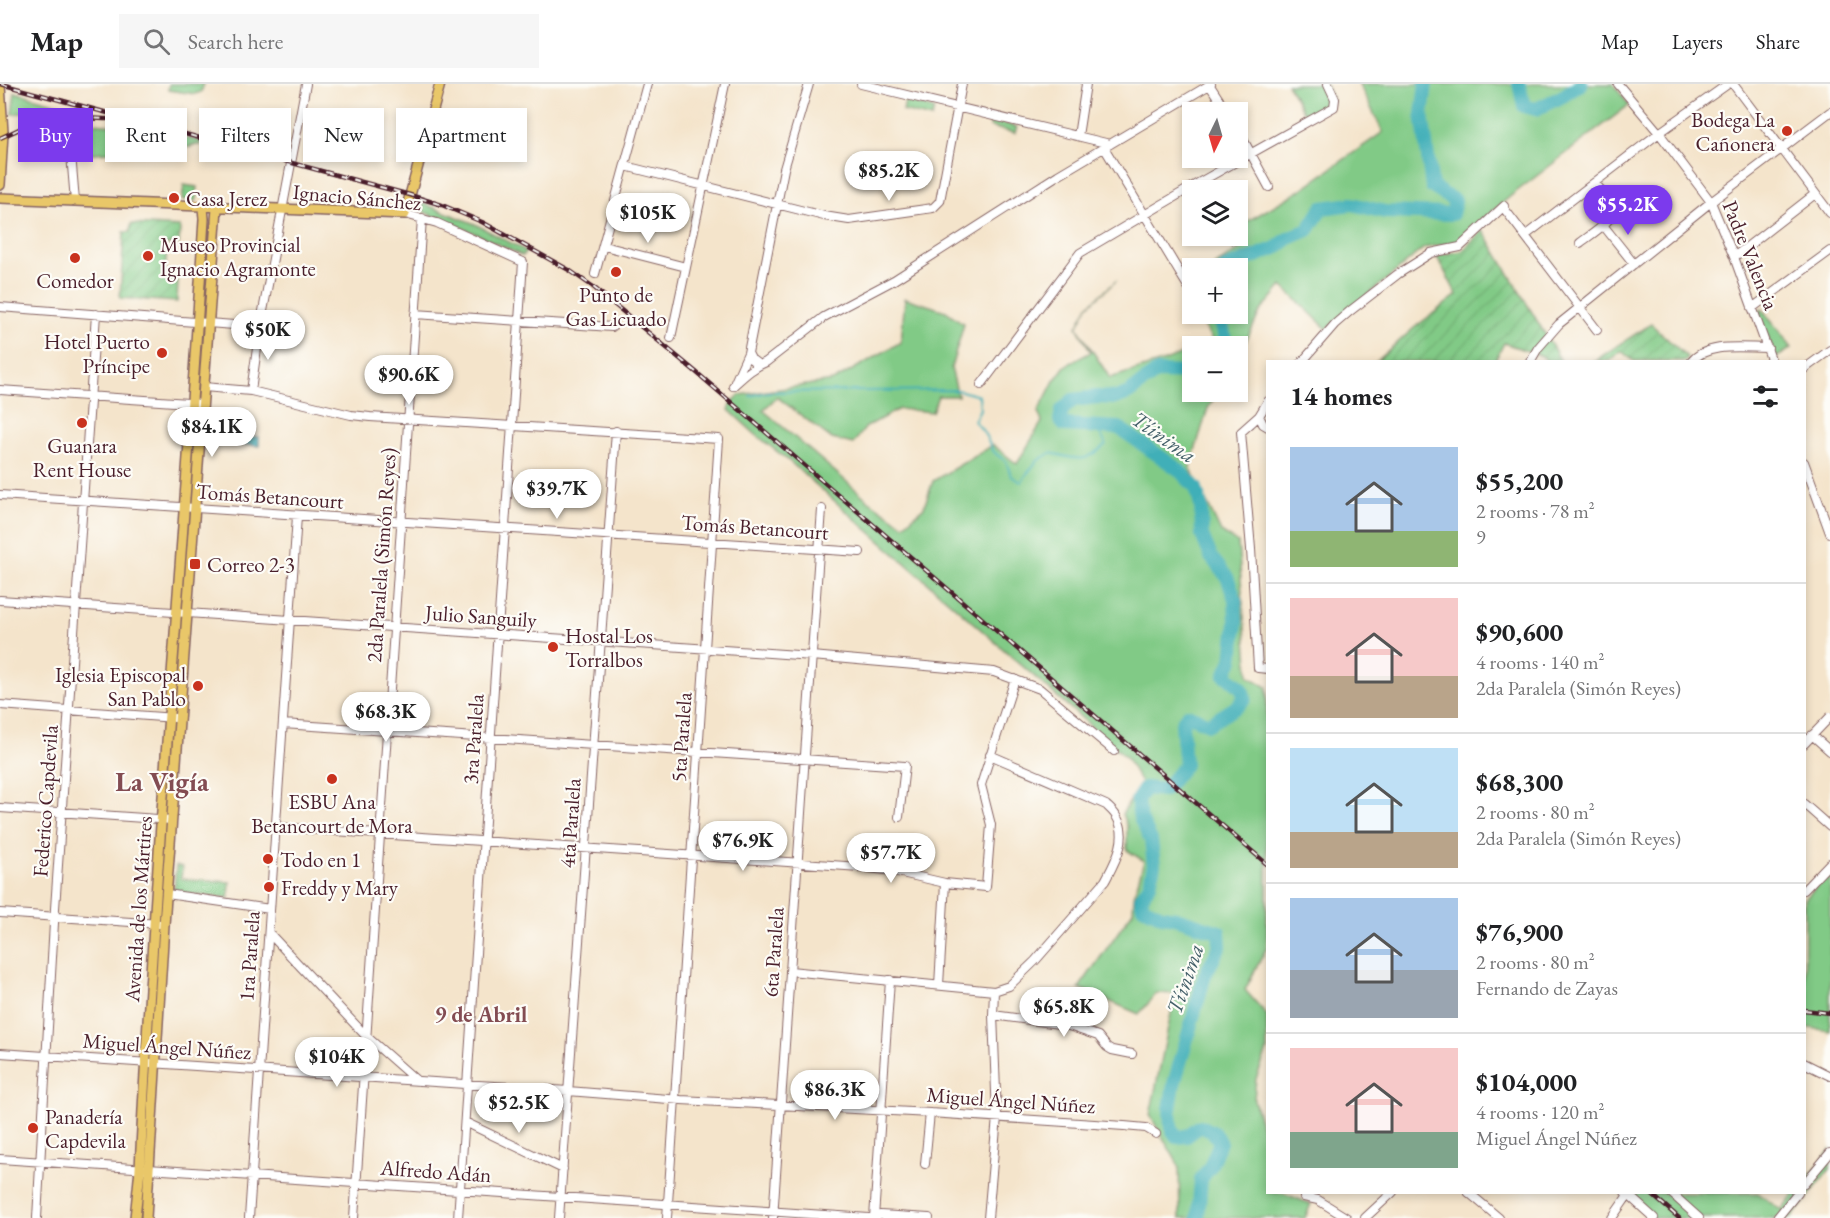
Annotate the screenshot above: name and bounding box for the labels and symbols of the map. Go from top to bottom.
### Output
north arrow [1182,102,1248,168]
place label: Bodega La Cañonera [1691,106,1776,157]
marker: Bodega La Cañonera [1780,124,1794,138]
pin: $85.2K [840,151,938,202]
street label: Ignacio Sánchez [292,178,422,216]
place label: Casa Jerez [186,185,267,212]
pin: $55.2K [1579,185,1677,236]
marker: Casa Jerez [167,191,181,205]
pin: $105K [606,193,690,244]
street label: Padre Valencia [1717,196,1785,314]
place label: Museo Provincial Ignacio Agramonte [160,231,316,282]
marker: Museo Provincial Ignacio Agramonte [141,249,155,263]
marker: Comedor [68,251,82,265]
marker: Punto de Gas Licuado [609,265,623,279]
place label: Comedor [36,267,114,294]
place label: Punto de Gas Licuado [565,281,667,332]
pin: $50K [232,310,304,361]
place label: Hotel Puerto Príncipe [44,328,150,379]
marker: Hotel Puerto Príncipe [155,346,169,360]
pin: $90.6K [360,355,458,406]
water label: Tíinima [1126,404,1202,470]
pin: $84.1K [163,407,261,458]
marker: Guanara Rent House [75,416,89,430]
place label: Guanara Rent House [33,432,131,483]
street label: 2da Paralela (Simón Reyes) [360,447,402,663]
pin: $39.7K [508,469,606,520]
street label: Tomás Betancourt [195,477,345,515]
street label: Tomás Betancourt [680,508,830,546]
place label: Correo 2-3 [207,551,295,578]
marker: Correo 2-3 [188,557,202,571]
street label: Julio Sanguily [422,598,539,633]
place label: Hostal Los Torralbos [565,622,653,673]
marker: Hostal Los Torralbos [546,640,560,654]
place label: Iglesia Episcopal San Pablo [55,661,186,712]
marker: Iglesia Episcopal San Pablo [191,679,205,693]
street label: 5ta Paralela [664,690,698,783]
pin: $68.3K [337,692,435,743]
street label: 3ra Paralela [456,692,490,785]
street label: Federico Capdevila [26,723,64,878]
district label: La Vigía [115,764,209,799]
marker: ESBU Ana Betancourt de Mora [325,772,339,786]
street label: 4ta Paralela [553,776,587,869]
place label: ESBU Ana Betancourt de Mora [251,788,413,839]
street label: Avenida de los Mártires [118,815,158,1004]
pin: $76.9K [694,821,792,872]
pin: $57.7K [842,833,940,884]
place label: Todo en 1 [280,846,361,873]
marker: Todo en 1 [261,852,275,866]
place label: Freddy y Mary [281,874,399,901]
marker: Freddy y Mary [262,880,276,894]
street label: 6ta Paralela [756,905,790,998]
street label: 1ra Paralela [232,909,266,1002]
water label: Tíinima [1160,940,1210,1018]
pin: $65.8K [1015,987,1113,1038]
district label: 9 de Abril [435,1000,527,1029]
street label: Miguel Ángel Núñez [82,1027,252,1065]
pin: $104K [295,1037,379,1088]
pin: $86.3K [786,1070,884,1121]
street label: Miguel Ángel Núñez [926,1081,1096,1119]
pin: $52.5K [470,1083,568,1134]
place label: Panadería Capdevila [45,1103,126,1154]
marker: Panadería Capdevila [26,1121,40,1135]
street label: Alfredo Adán [379,1154,492,1188]

